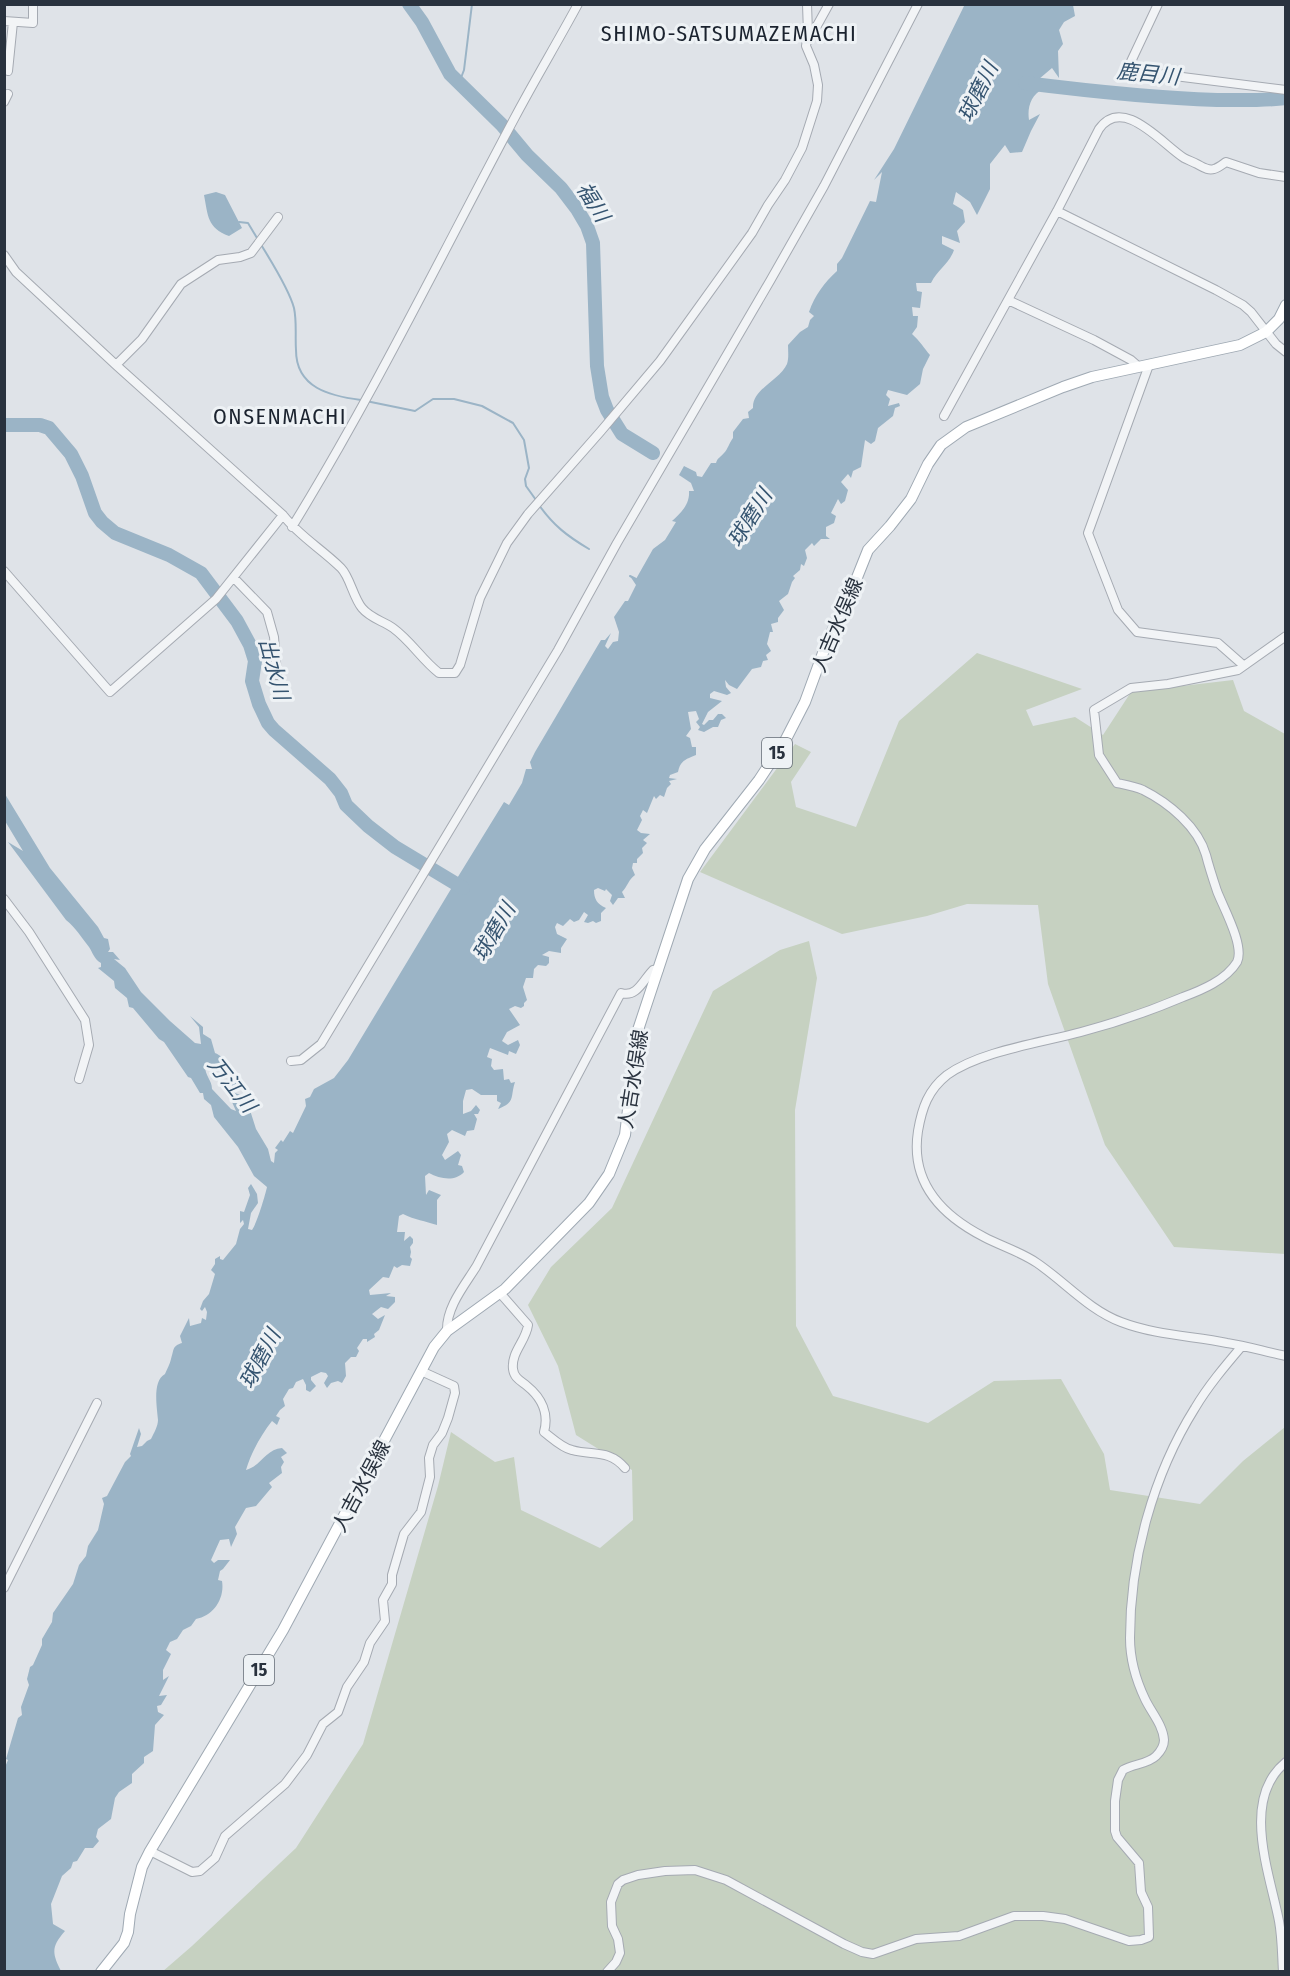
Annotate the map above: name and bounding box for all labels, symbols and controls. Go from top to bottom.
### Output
district label: SHIMO-SATSUMAZEMACHI [601,20,857,47]
water label: 球磨川 [953,56,1004,126]
water label: 鹿目川 [1115,58,1183,90]
water label: 福川 [571,177,616,228]
district label: ONSENMACHI [213,403,347,430]
water label: 球磨川 [722,483,779,552]
street label: 人吉水俣線 [806,574,868,676]
water label: 出水川 [253,635,295,705]
road number: 15 [762,738,792,768]
water label: 球磨川 [467,896,522,966]
street label: 人吉水俣線 [613,1028,653,1130]
water label: 万江川 [202,1052,263,1119]
water label: 球磨川 [234,1323,287,1393]
street label: 人吉水俣線 [327,1436,395,1536]
road number: 15 [244,1655,274,1685]

